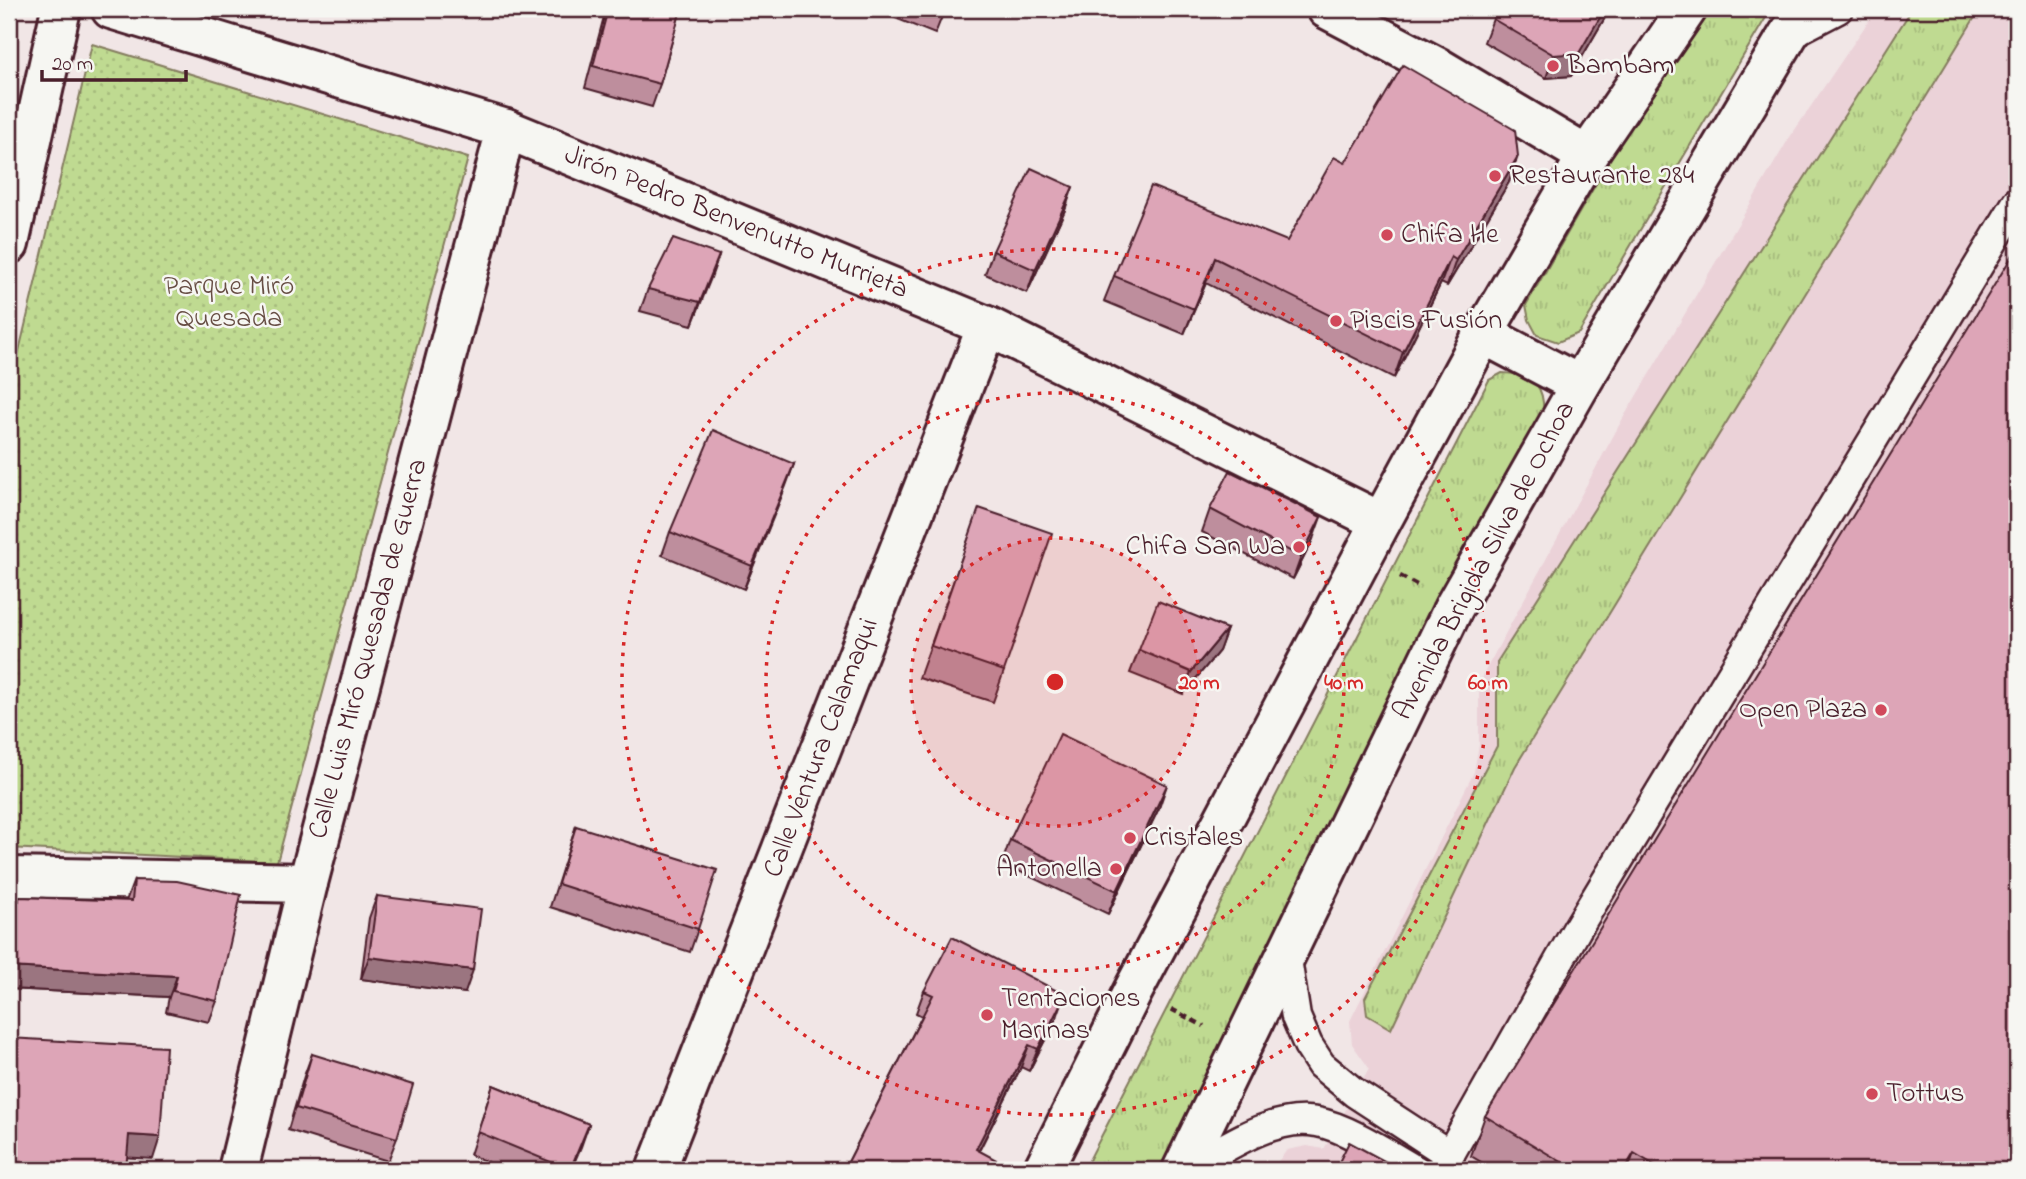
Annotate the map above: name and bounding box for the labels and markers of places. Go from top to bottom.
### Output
place label: Bambam [1566,46,1674,87]
marker: Bambam [1545,58,1561,74]
place label: Restaurante 284 [1509,156,1695,197]
marker: Restaurante 284 [1487,168,1503,184]
place label: Chifa He [1401,215,1499,256]
marker: Chifa He [1379,227,1395,243]
place label: Piscis Fusión [1350,301,1502,342]
marker: Piscis Fusión [1328,313,1344,329]
place label: Chifa San Wa [1125,527,1285,568]
marker: Chifa San Wa [1291,539,1307,555]
centre of rings [1043,670,1067,694]
place label: Open Plaza [1739,690,1867,731]
marker: Open Plaza [1873,702,1889,718]
place label: Cristales [1144,818,1243,859]
marker: Cristales [1122,830,1138,846]
place label: Antonella [996,849,1102,890]
marker: Antonella [1108,861,1124,877]
place label: Tentaciones Marinas [1001,979,1141,1052]
marker: Tentaciones Marinas [979,1007,995,1023]
place label: Tottus [1886,1074,1964,1115]
marker: Tottus [1864,1086,1880,1102]

